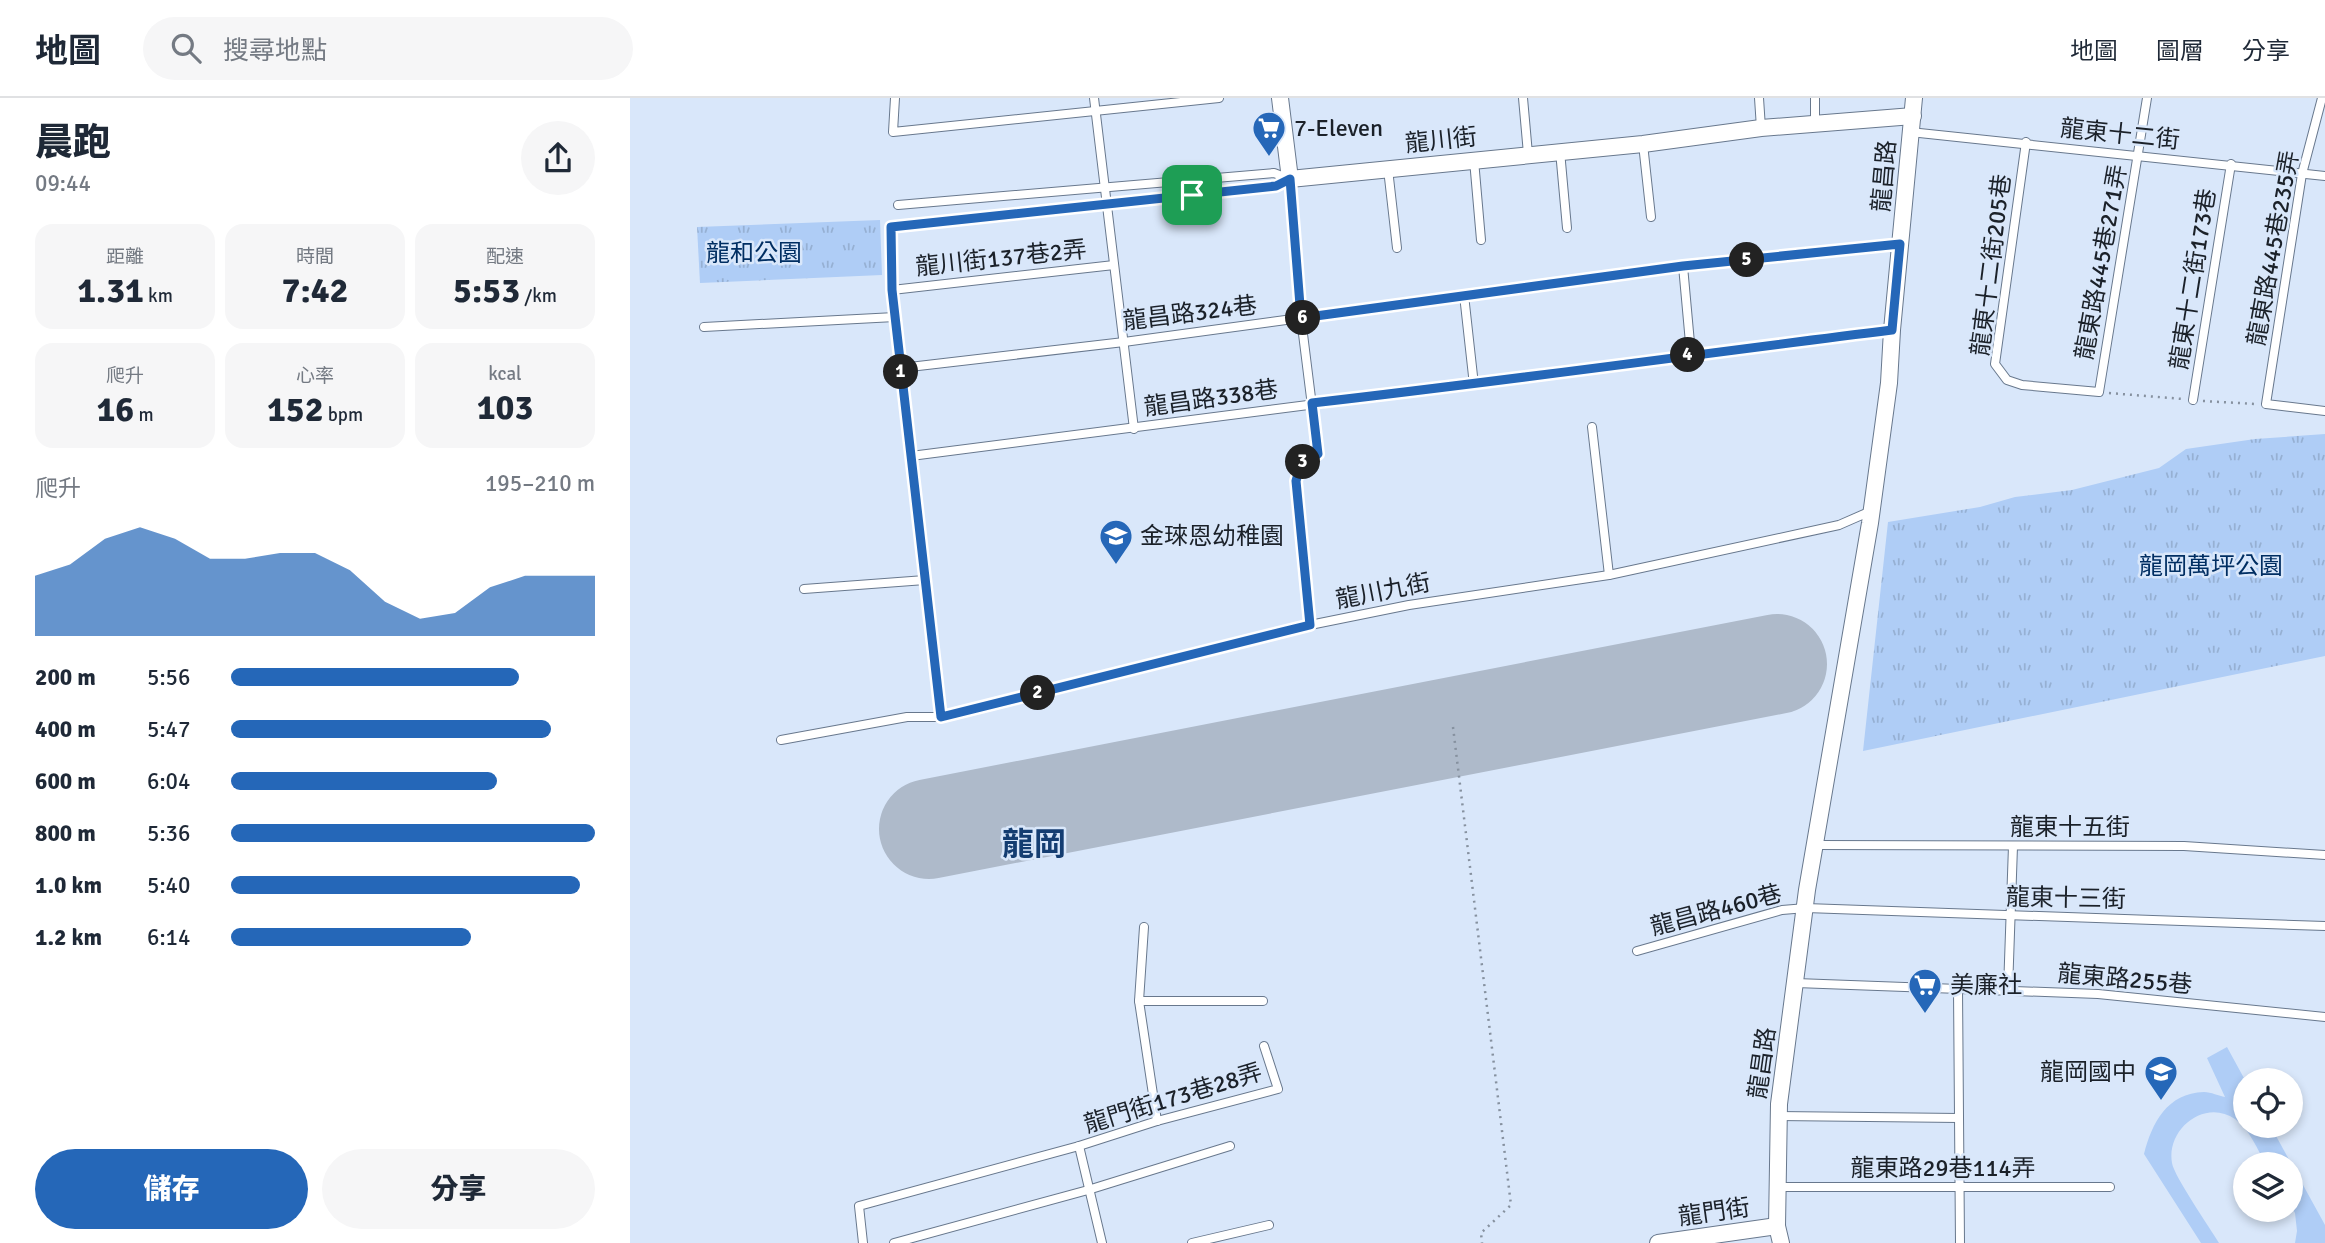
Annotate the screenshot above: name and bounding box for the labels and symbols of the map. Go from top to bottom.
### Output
supermarket icon: 7-Eleven [1250,109,1288,158]
place label: 7-Eleven [1294,113,1383,143]
street label: 龍東十二街 [2059,113,2181,155]
street label: 龍川街 [1404,121,1478,159]
street label: 龍昌路 [1866,139,1902,213]
street label: 龍東路445巷235弄 [2241,148,2305,348]
street label: 龍東路445巷271弄 [2069,162,2133,362]
pin [1162,165,1222,225]
street label: 龍東十二街205巷 [1965,172,2017,358]
street label: 龍東十二街173巷 [2164,186,2222,372]
street label: 龍川街137巷2弄 [914,234,1088,282]
park label: 龍和公園 [706,238,802,268]
pin: 5 [1730,242,1764,278]
street label: 龍昌路324巷 [1121,290,1259,336]
pin: 6 [1286,300,1320,336]
pin: 4 [1670,338,1706,372]
pin: 1 [884,354,918,390]
street label: 龍昌路338巷 [1142,374,1280,422]
pin: 3 [1286,444,1320,480]
school or university icon: 金琜恩幼稚園 [1097,517,1135,566]
place label: 金琜恩幼稚園 [1140,521,1284,551]
park label: 龍岡萬坪公園 [2139,551,2283,581]
street label: 龍川九街 [1333,567,1433,615]
pin: 2 [1020,676,1056,710]
street label: 龍東十五街 [2010,812,2130,842]
district label: 龍岡 [1002,825,1066,864]
street label: 龍昌路460巷 [1647,878,1785,942]
street label: 龍東十三街 [2006,882,2126,914]
street label: 龍東路255巷 [2057,958,2193,1000]
supermarket icon: 美廉社 [1906,966,1944,1015]
place label: 美廉社 [1950,970,2022,1000]
street label: 龍昌路 [1742,1025,1782,1101]
school or university icon: 龍岡國中 [2142,1053,2180,1102]
street label: 龍門街173巷28弄 [1080,1057,1266,1139]
place label: 龍岡國中 [2040,1057,2136,1087]
street label: 龍東路29巷114弄 [1851,1153,2035,1183]
street label: 龍門街 [1676,1192,1752,1232]

